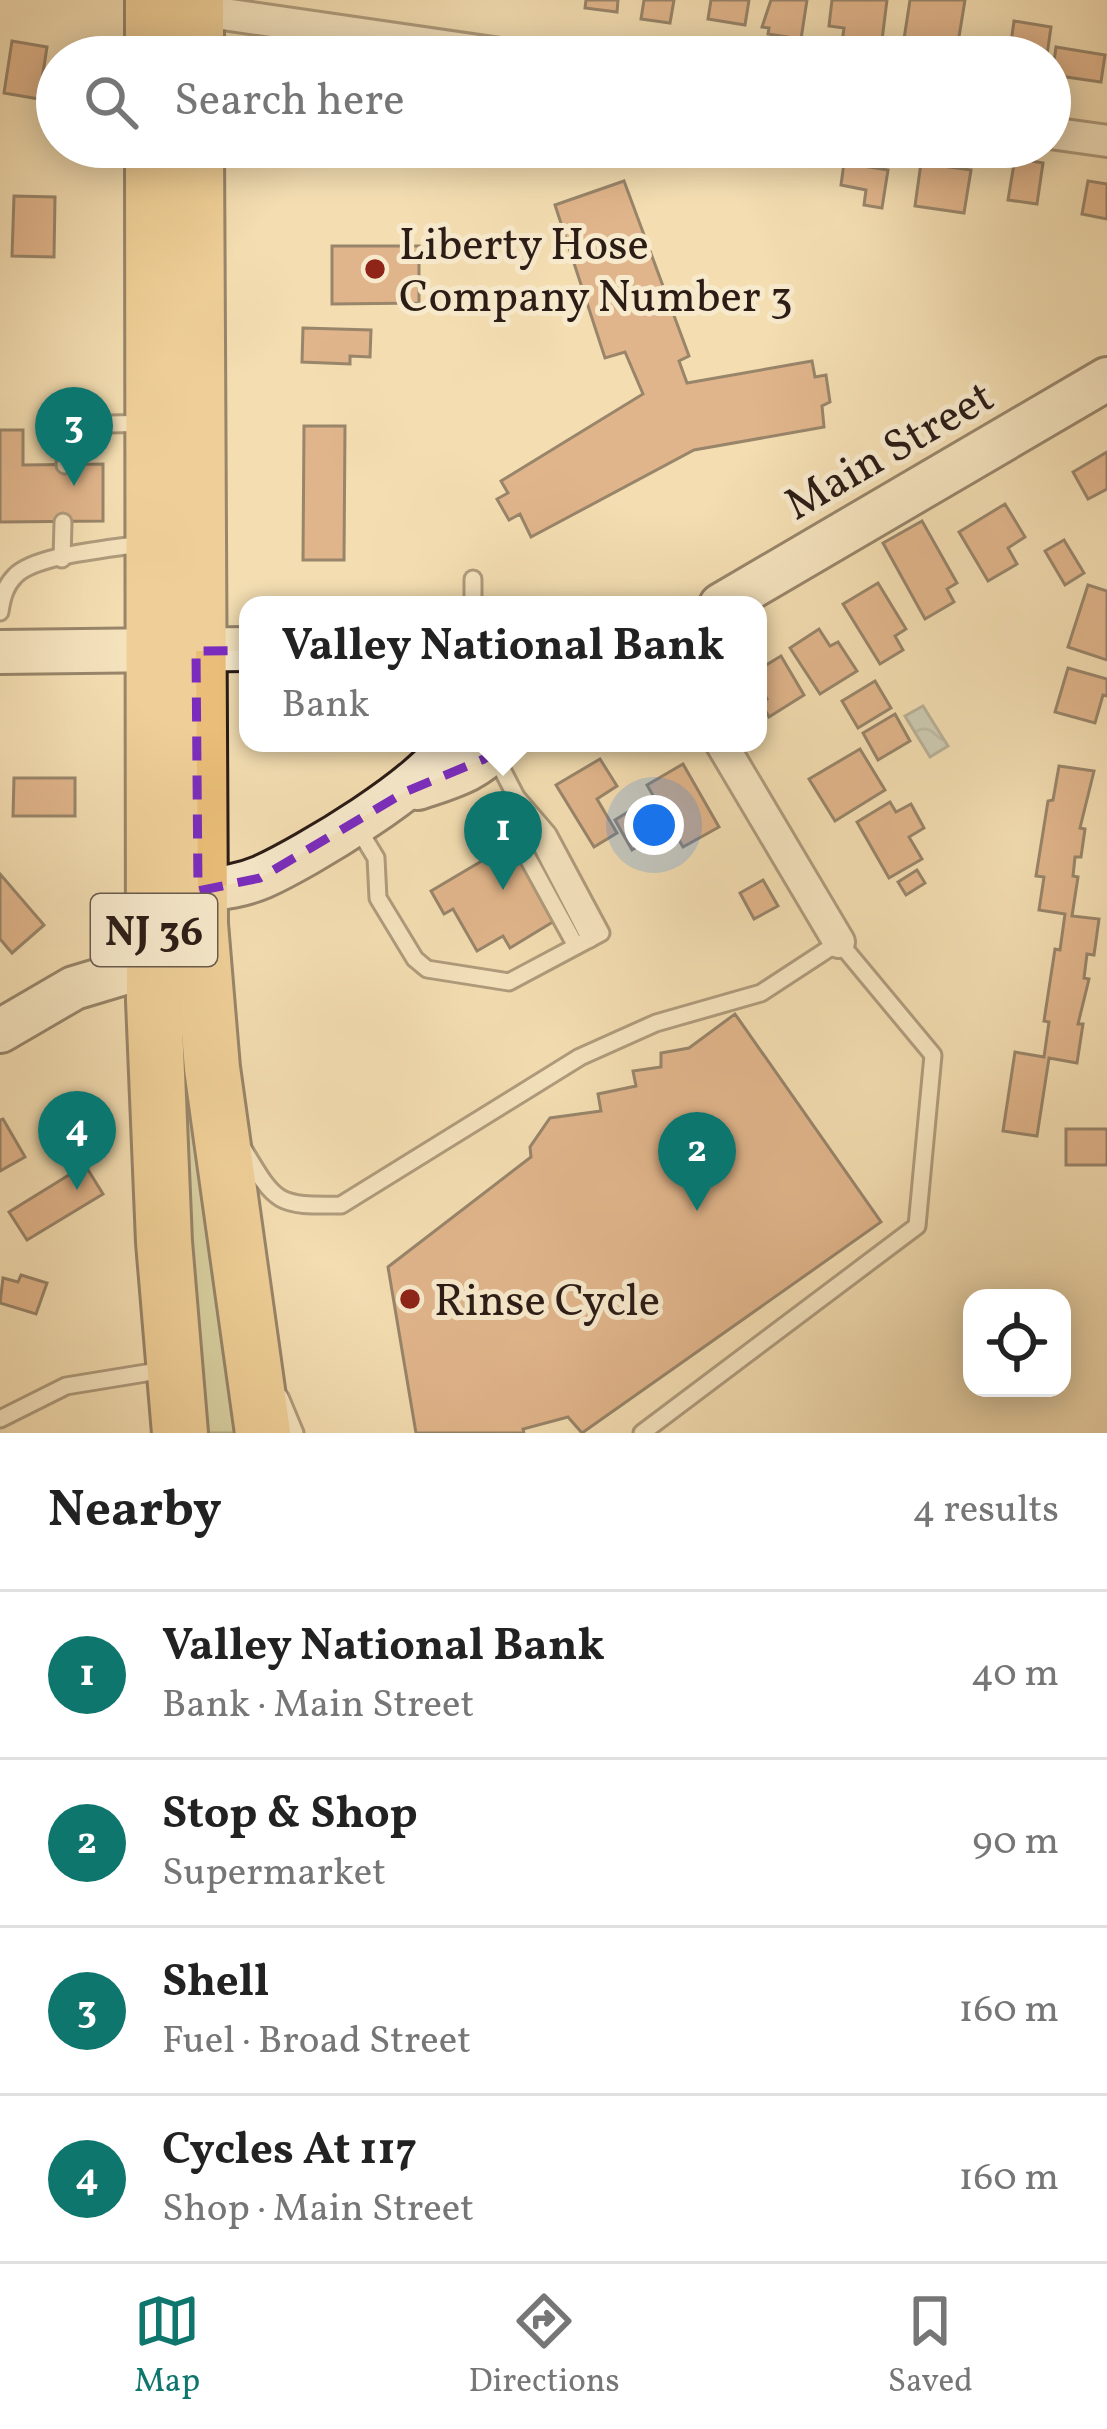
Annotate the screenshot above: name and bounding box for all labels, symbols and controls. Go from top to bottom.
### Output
search box [36,36,1071,168]
icon: search [78,69,144,135]
text: Search here [174,71,405,134]
place label: Liberty Hose Company Number 3 [399,216,793,331]
marker: Liberty Hose Company Number 3 [362,256,388,282]
street label: Main Street [774,368,1006,538]
pin: 3 [35,387,113,486]
popup [239,596,767,752]
text: Valley National Bank [282,616,724,679]
text: Bank [282,679,370,733]
pin: 1 [464,791,542,890]
your location [624,795,684,855]
road number: NJ 36 [91,894,217,966]
pin: 4 [38,1091,116,1190]
pin: 2 [658,1112,736,1211]
place label: Rinse Cycle [434,1272,660,1335]
marker: Rinse Cycle [397,1286,423,1312]
map controls [963,1289,1071,1397]
button: locate [963,1289,1071,1397]
text: Nearby [48,1476,222,1547]
text: 4 results [912,1484,1059,1538]
text: Valley National Bank [162,1616,605,1679]
text: 1 [79,1648,95,1702]
text: 40 m [971,1648,1059,1702]
text: Bank · Main Street [162,1679,474,1733]
text: Stop & Shop [162,1784,418,1847]
text: 2 [77,1816,97,1870]
text: 90 m [972,1816,1059,1870]
text: Supermarket [162,1847,386,1901]
text: Shell [162,1952,269,2015]
text: 3 [77,1984,97,2038]
text: 160 m [958,1984,1059,2038]
text: Fuel · Broad Street [162,2015,471,2069]
text: Cycles At 117 [162,2120,417,2183]
text: 4 [75,2152,99,2206]
text: 160 m [958,2152,1059,2206]
text: Shop · Main Street [162,2183,474,2237]
tab: Map [134,2288,200,2406]
tab: Directions [468,2288,620,2406]
tab: Saved [888,2288,973,2406]

